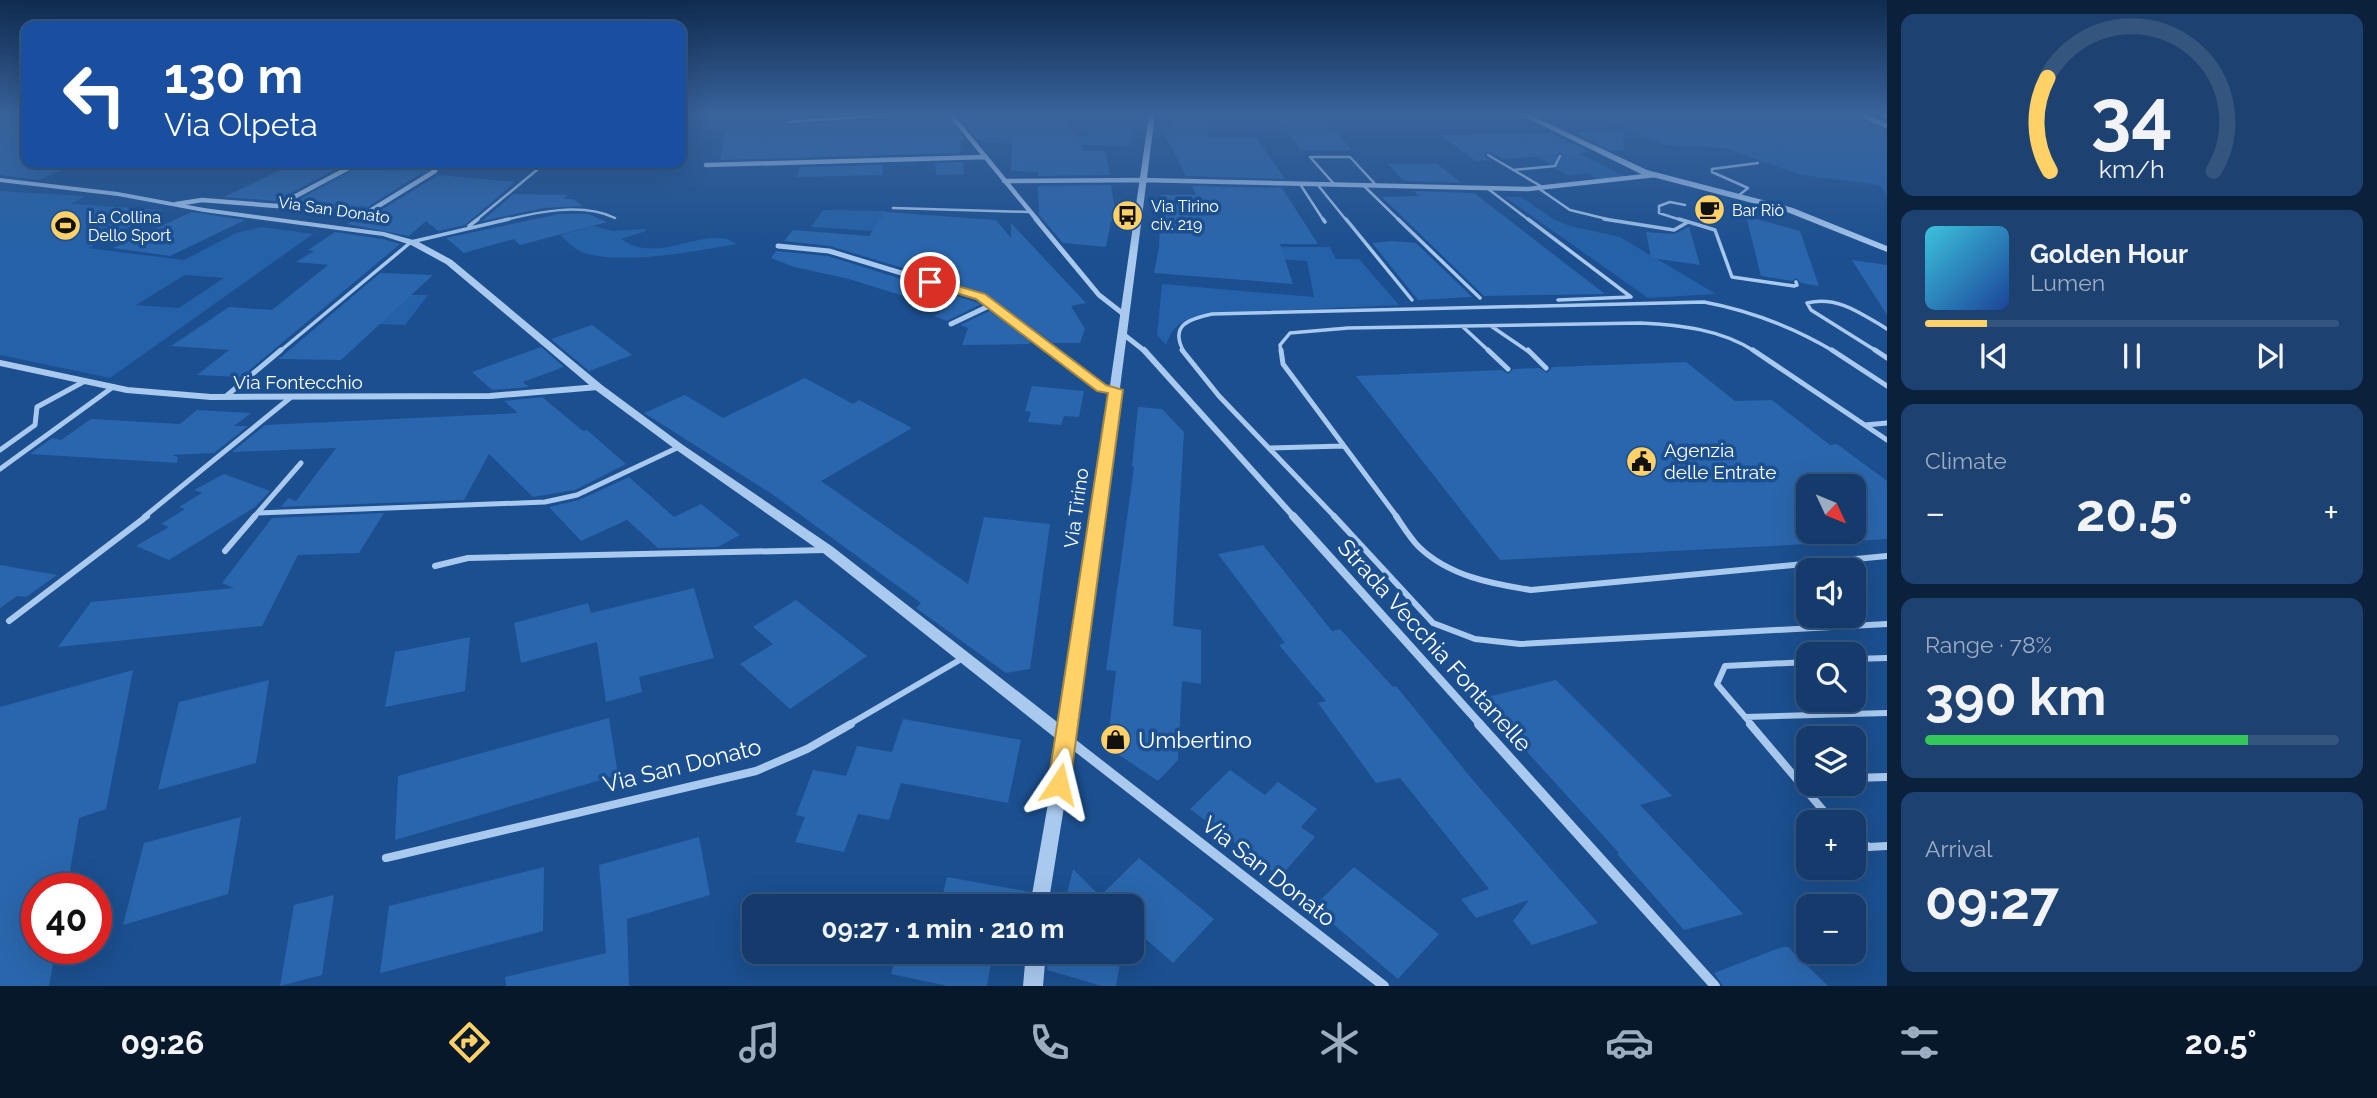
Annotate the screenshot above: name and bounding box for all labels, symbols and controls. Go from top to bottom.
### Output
text: 130 m [164,47,303,104]
icon: left [49,49,140,140]
text: 34 [2091,73,2173,158]
text: Via Olpeta [164,106,318,143]
text: km/h [2099,154,2165,184]
street label: Via San Donato [277,193,391,227]
cafe icon: Bar Riò [1692,193,1726,227]
place label: Via Tirino civ. 219 [1151,197,1219,234]
bus stop icon: Via Tirino civ. 219 [1111,198,1145,232]
place label: Bar Riò [1732,201,1784,220]
place label: La Collina Dello Sport [88,208,172,245]
sports icon: La Collina Dello Sport [48,209,82,243]
text: Golden Hour [2030,239,2188,269]
pin [900,252,960,312]
icon: arrive [911,263,949,301]
text: Lumen [2030,269,2105,296]
icon: previous [1975,337,2013,375]
icon: pause [2113,337,2151,375]
icon: next [2251,337,2289,375]
street label: Via Fontecchio [233,371,363,393]
place label: Agenzia delle Entrate [1664,439,1776,483]
public building icon: Agenzia delle Entrate [1624,444,1658,478]
text: Climate [1925,447,2007,474]
street label: Via Tirino [1059,467,1093,549]
north arrow [1796,474,1866,544]
map controls [1796,474,1866,964]
text: 20.5° [2076,482,2193,543]
text: − [1925,490,1945,535]
text: + [2323,490,2339,535]
street label: Strada Vecchia Fontanelle [1332,533,1538,757]
button: sound [1796,558,1866,628]
text: Range · 78% [1925,631,2052,658]
button: search [1796,642,1866,712]
text: 390 km [1925,666,2106,727]
shop icon: Umbertino [1098,722,1132,756]
place label: Umbertino [1138,726,1252,753]
button: layers [1796,726,1866,796]
street label: Via San Donato [600,732,764,798]
position arrow [1022,747,1096,821]
street label: Via San Donato [1197,810,1341,932]
button: + [1796,810,1866,880]
text: Arrival [1925,835,1992,862]
text: 09:27 [1925,870,2059,931]
speed limit sign: 40 [21,873,112,964]
button: − [1796,894,1866,964]
text: 09:27 · 1 min · 210 m [821,914,1065,944]
icon: directions [445,1018,494,1067]
icon: music [735,1018,784,1067]
icon: phone [1025,1018,1074,1067]
icon: climate [1315,1018,1364,1067]
icon: car [1605,1018,1654,1067]
icon: filters [1895,1018,1944,1067]
text: 09:26 [120,1024,204,1061]
text: 20.5° [2185,1024,2257,1061]

